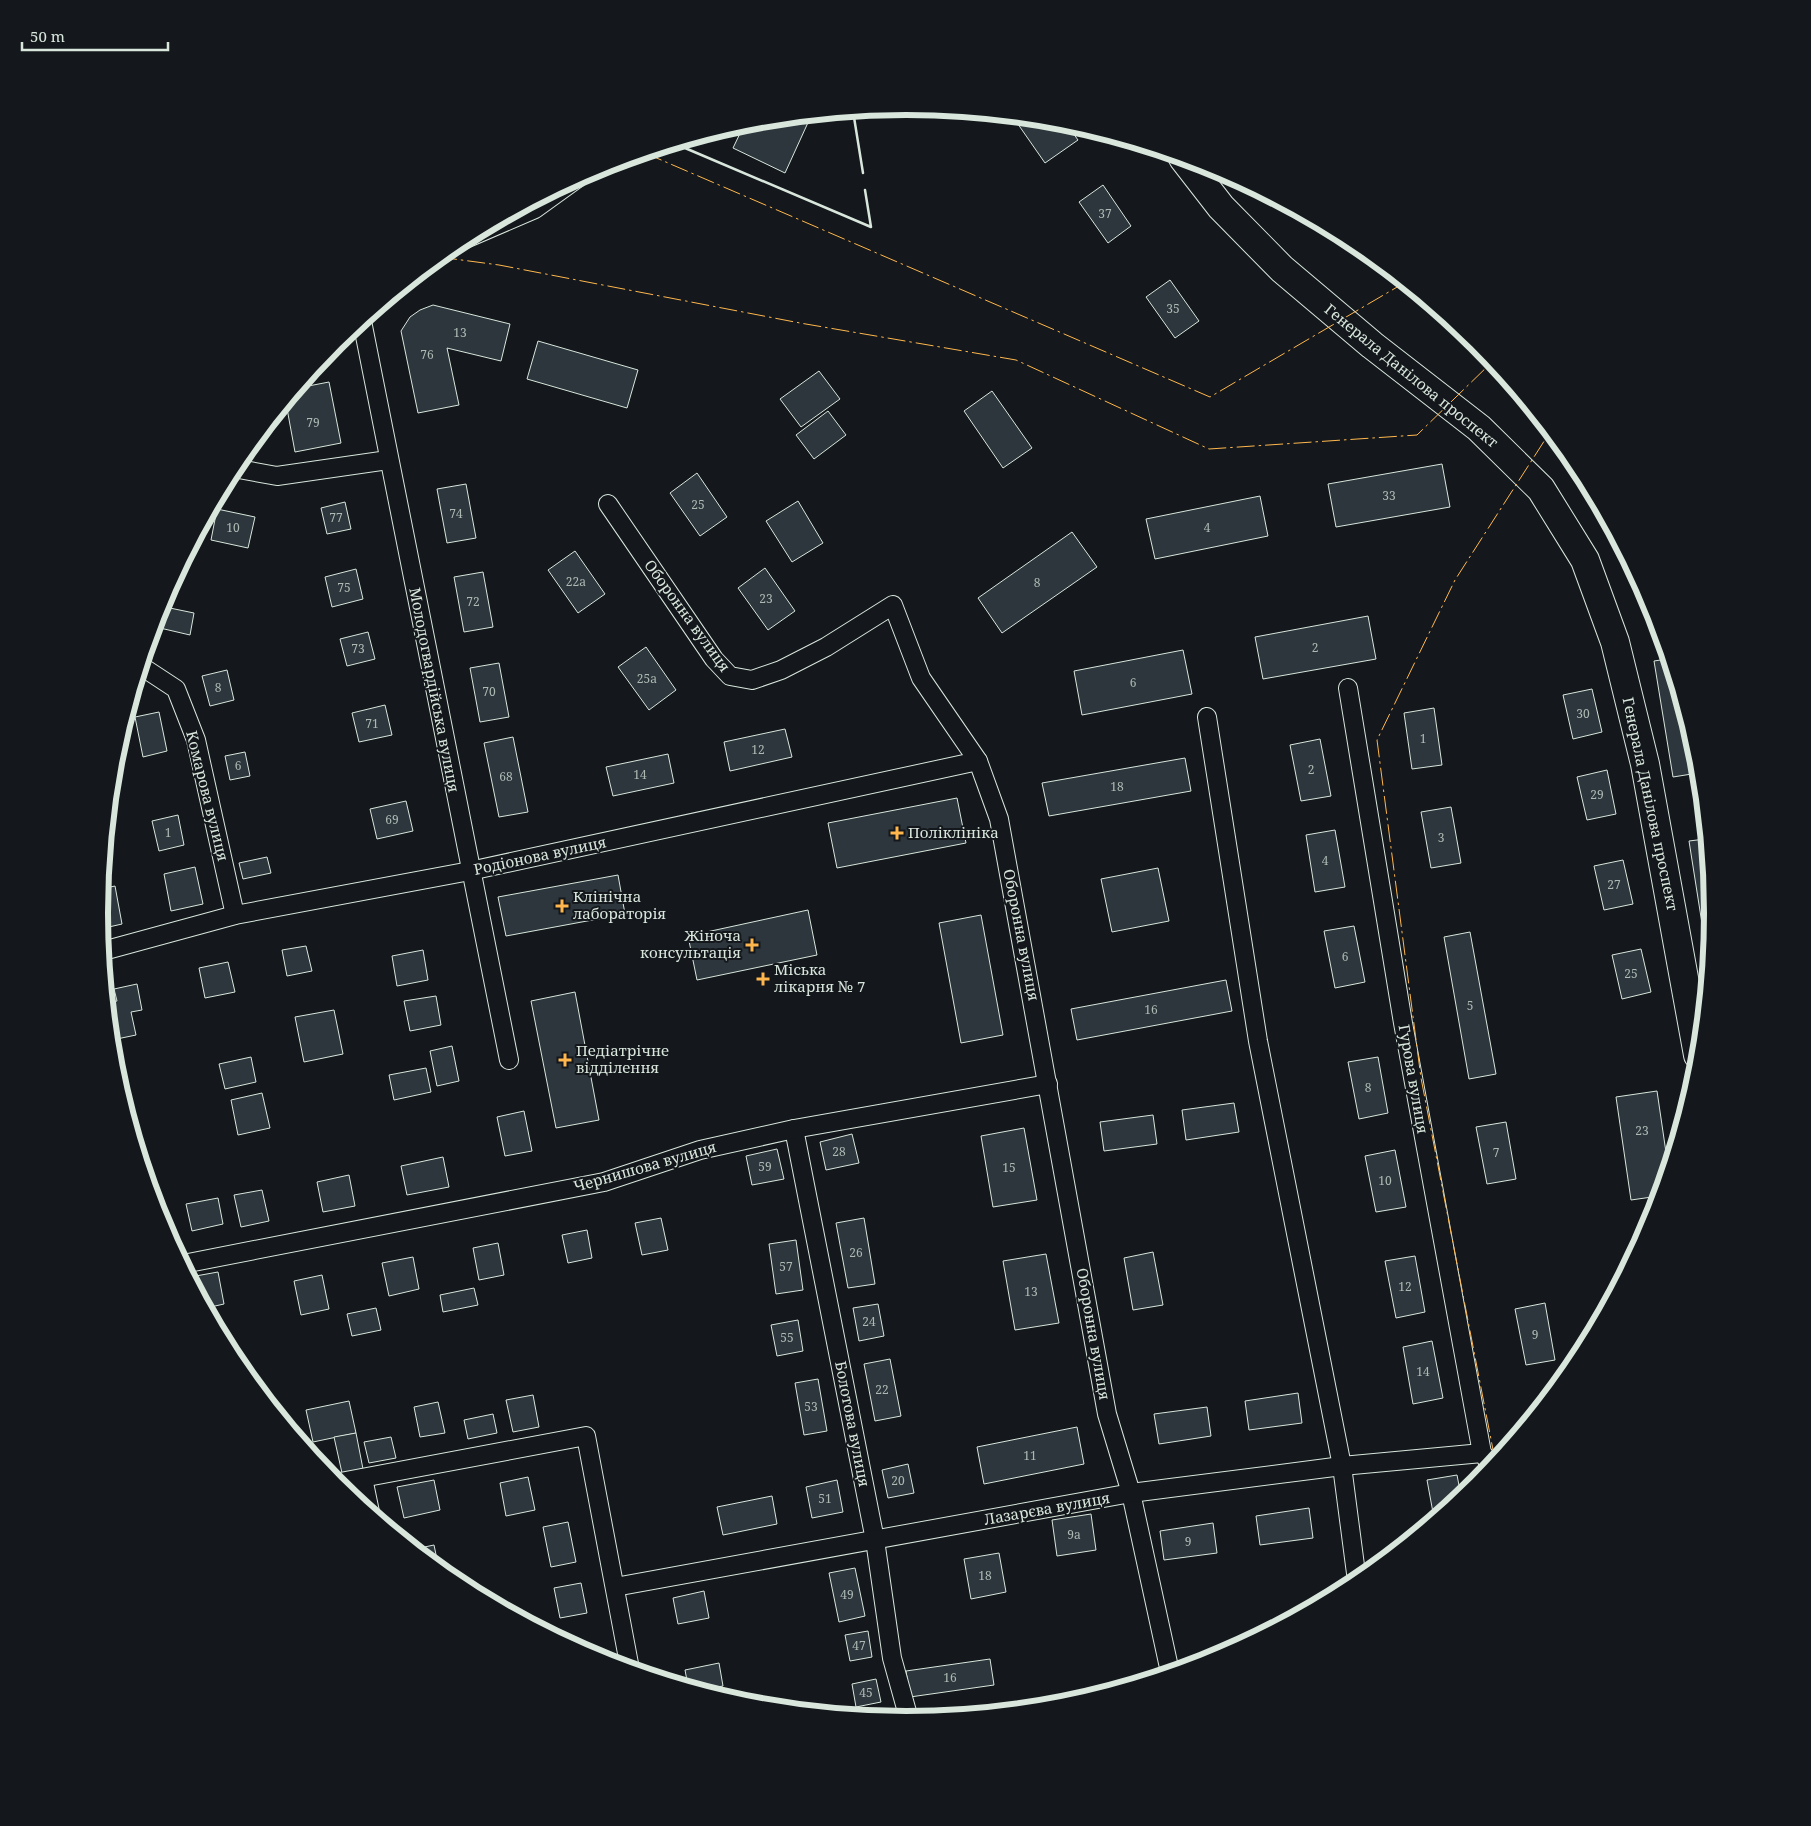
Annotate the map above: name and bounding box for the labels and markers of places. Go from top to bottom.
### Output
place label: Поліклініка [908,822,999,842]
marker: Поліклініка [890,826,904,840]
place label: Клінічна лабораторія [573,886,666,923]
marker: Клінічна лабораторія [555,899,569,913]
place label: Жіноча консультація [640,925,741,962]
marker: Жіноча консультація [745,938,759,952]
place label: Міська лікарня № 7 [774,959,866,996]
marker: Міська лікарня № 7 [756,972,770,986]
place label: Педіатрічне відділення [576,1040,669,1077]
marker: Педіатрічне відділення [558,1053,572,1067]

